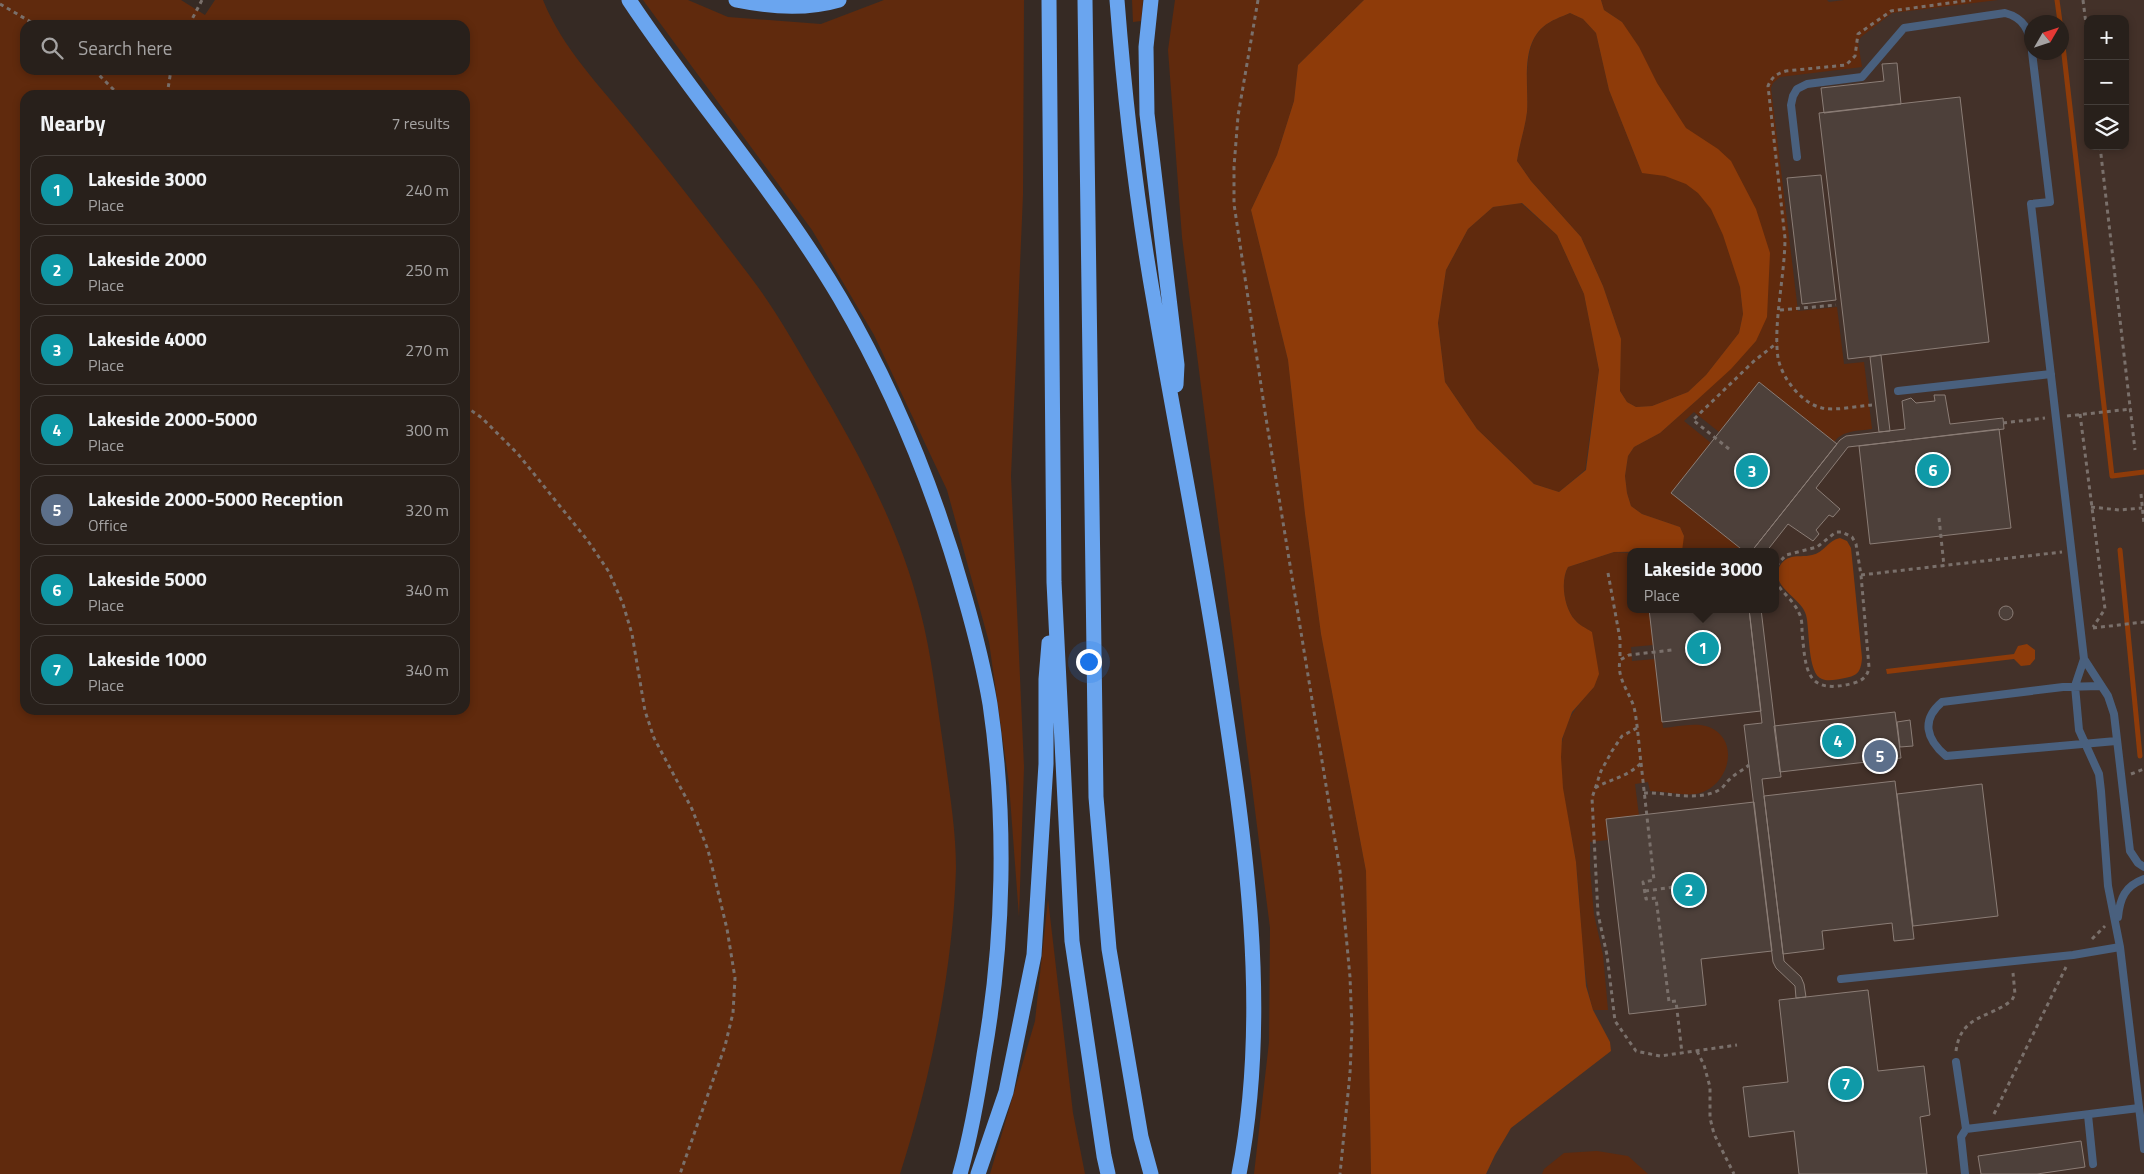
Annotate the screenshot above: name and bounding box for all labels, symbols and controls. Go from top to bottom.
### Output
north arrow [2024,15,2069,60]
map controls [2084,15,2129,150]
button: + [2084,15,2129,60]
search box [20,20,470,75]
text: Search here [78,33,172,62]
icon: search [38,34,66,62]
button: − [2084,60,2129,105]
button: layers [2084,105,2129,150]
text: Nearby [40,107,105,139]
text: 7 results [391,111,450,135]
text: Lakeside 3000 [88,164,207,193]
text: 1 [53,178,61,202]
text: 240 m [405,178,449,202]
text: Place [88,193,124,217]
text: Lakeside 2000 [88,244,207,273]
text: 2 [53,258,61,282]
text: 250 m [405,258,449,282]
text: Place [88,273,124,297]
text: Lakeside 4000 [88,324,207,353]
text: 3 [53,338,61,362]
text: 270 m [405,338,449,362]
text: Place [88,353,124,377]
text: Lakeside 2000-5000 [88,404,257,433]
text: 4 [53,418,61,442]
text: 300 m [405,418,449,442]
text: Place [88,433,124,457]
pin: 6 [1917,451,1949,489]
pin: 3 [1736,452,1768,490]
text: Lakeside 2000-5000 Reception [88,484,343,513]
text: 5 [53,498,61,522]
text: 320 m [405,498,449,522]
text: Office [88,513,128,537]
popup [1627,548,1779,613]
text: Lakeside 3000 [1644,554,1762,583]
text: Lakeside 5000 [88,564,207,593]
text: 6 [53,578,61,602]
text: 340 m [405,578,449,602]
text: Place [1644,583,1680,607]
text: Place [88,593,124,617]
pin: 1 [1687,629,1719,667]
text: Lakeside 1000 [88,644,207,673]
your location [1076,649,1102,675]
text: 7 [53,658,61,682]
text: 340 m [405,658,449,682]
text: Place [88,673,124,697]
pin: 4 [1822,722,1854,760]
pin: 5 [1864,737,1896,775]
pin: 2 [1673,871,1705,909]
pin: 7 [1830,1065,1862,1103]

